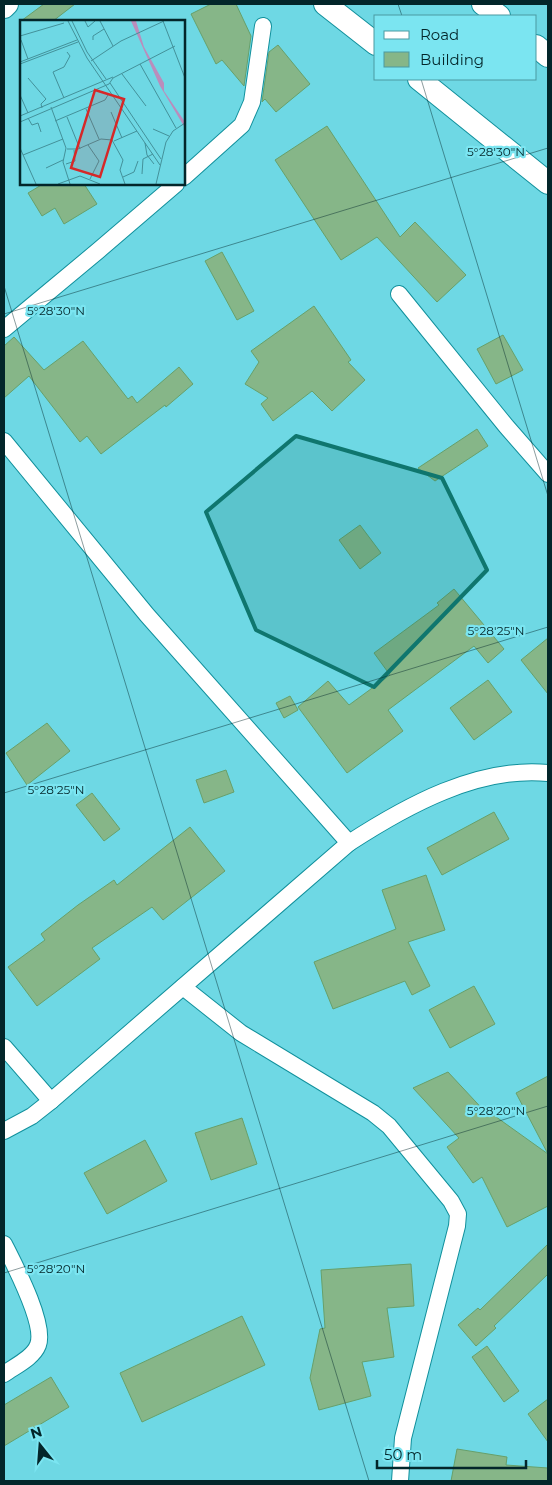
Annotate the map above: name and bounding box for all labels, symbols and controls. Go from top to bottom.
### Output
legend [374,15,537,80]
inset map [20,20,185,185]
text: Road [420,25,459,44]
text: Building [420,50,484,69]
text: 5°28'30"N [467,144,525,159]
text: 5°28'30"N [27,303,85,318]
text: 5°28'25"N [467,623,525,638]
text: 5°28'25"N [27,782,85,797]
text: 5°28'20"N [467,1103,525,1118]
text: 5°28'20"N [27,1261,85,1276]
north arrow [15,1420,65,1470]
text: N [28,1422,44,1443]
scale bar [377,1438,526,1470]
text: 50 m [384,1445,422,1464]

